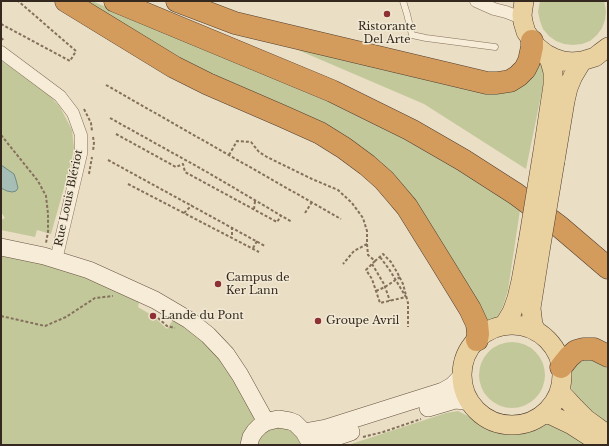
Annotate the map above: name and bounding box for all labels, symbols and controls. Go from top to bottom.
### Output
marker: Ristorante Del Arte [382,9,392,19]
place label: Ristorante Del Arte [358,20,416,46]
street label: Rue Louis Blériot [52,148,86,248]
place label: Campus de Ker Lann [226,271,289,297]
marker: Campus de Ker Lann [213,279,223,289]
place label: Lande du Pont [161,309,244,323]
marker: Lande du Pont [148,311,158,321]
place label: Groupe Avril [326,314,399,328]
marker: Groupe Avril [313,316,323,326]

